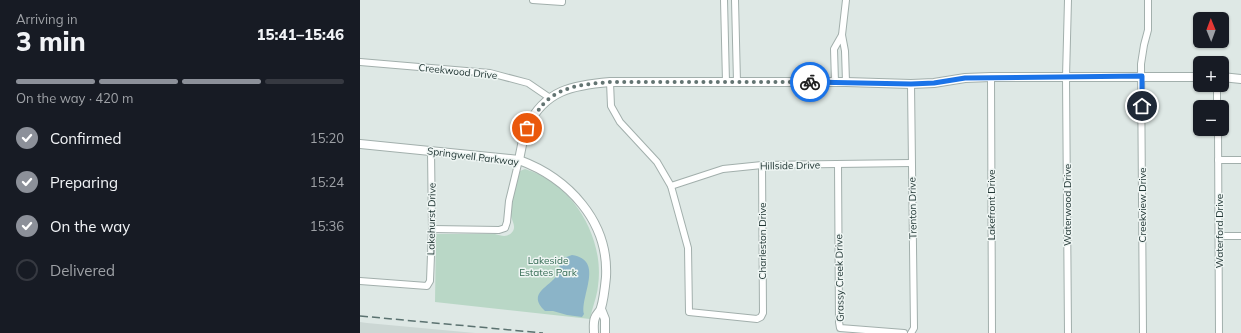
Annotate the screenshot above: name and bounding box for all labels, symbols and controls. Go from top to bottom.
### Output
text: Arriving in [16,11,78,27]
north arrow [1193,12,1229,48]
map controls [1193,12,1229,136]
text: 3 min [16,25,86,58]
text: 15:41–15:46 [257,25,344,44]
button: + [1193,56,1229,92]
street label: Creekwood Drive [418,61,498,82]
courier [790,62,830,102]
icon: bike [799,71,821,93]
pin [1125,89,1159,123]
text: On the way · 420 m [16,90,133,106]
icon: home [1131,95,1153,117]
button: − [1193,100,1229,136]
pin [510,111,544,145]
icon: bag [516,117,538,139]
icon: check [16,127,38,149]
text: Confirmed [50,129,121,148]
text: 15:20 [310,130,344,146]
street label: Springwell Parkway [426,144,520,169]
street label: Hillside Drive [760,158,820,173]
street label: Waterwood Drive [1061,164,1074,246]
street label: Creekview Drive [1136,168,1149,242]
street label: Lakefront Drive [985,170,998,240]
icon: check [16,171,38,193]
text: Preparing [50,173,118,192]
text: 15:24 [310,174,344,190]
street label: Trenton Drive [905,177,920,239]
street label: Lakehurst Drive [424,183,439,255]
street label: Waterford Drive [1213,194,1226,268]
street label: Charleston Drive [756,203,769,279]
icon: check [16,215,38,237]
text: On the way [50,217,130,236]
text: 15:36 [310,218,344,234]
street label: Grassy Creek Drive [832,234,847,322]
park label: Lakeside Estates Park [519,254,578,279]
text: Delivered [50,261,115,280]

